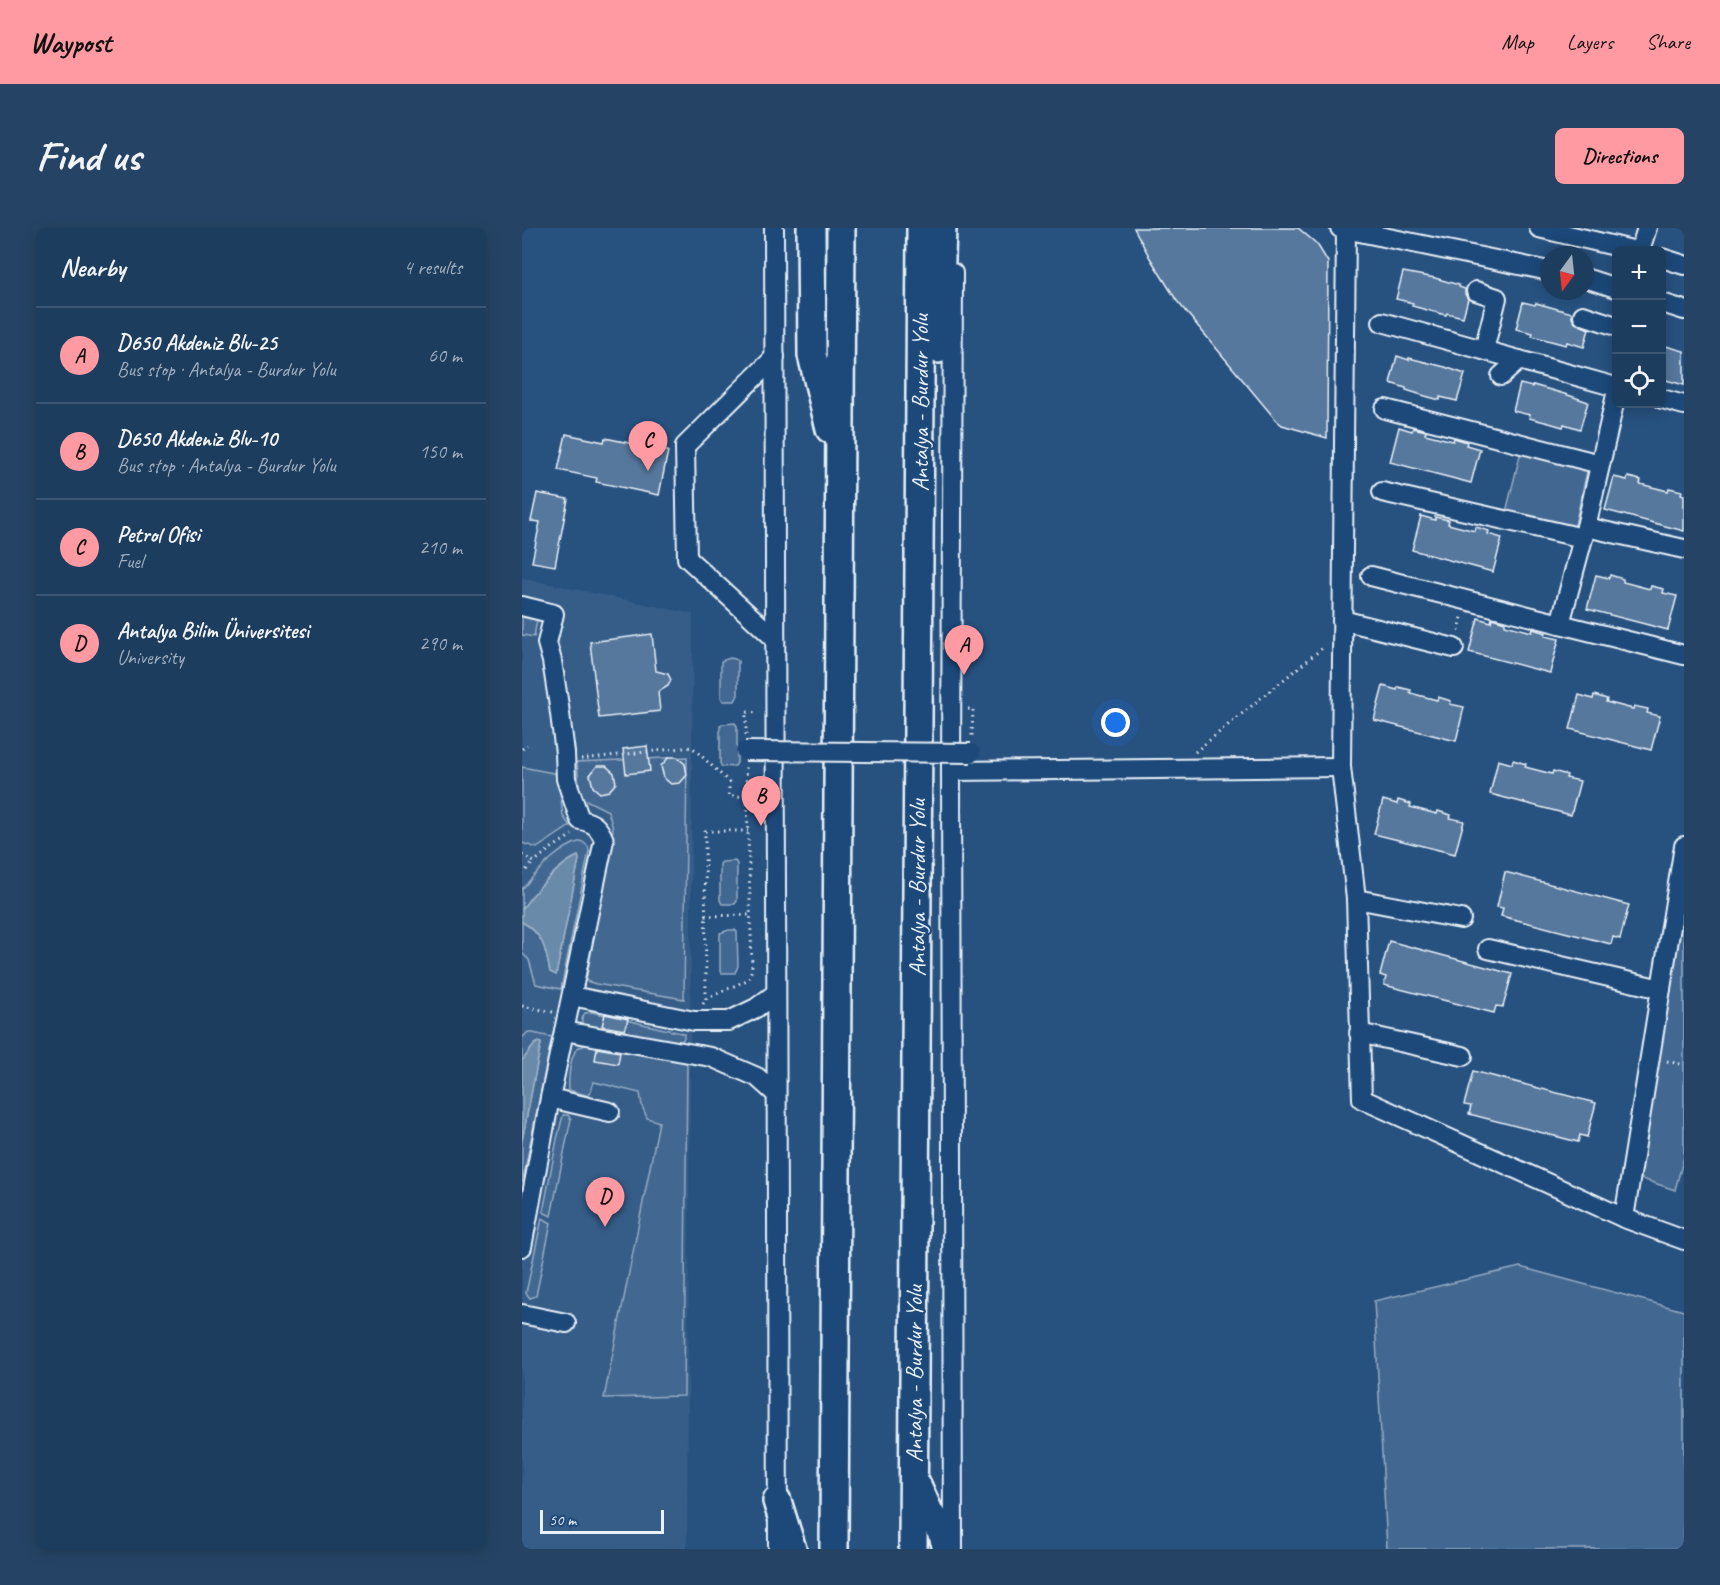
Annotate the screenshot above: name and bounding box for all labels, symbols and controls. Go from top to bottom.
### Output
text: Waypost [30,25,111,60]
text: Map [1501,29,1534,55]
text: Layers [1567,29,1613,55]
text: Share [1646,29,1690,55]
button: Directions [1555,128,1684,184]
text: Find us [36,130,141,183]
north arrow [1540,246,1594,300]
map controls [1612,246,1666,408]
button: + [1612,246,1666,300]
text: Nearby [60,251,125,284]
text: 4 results [403,255,462,280]
button: − [1612,300,1666,354]
street label: Antalya - Burdur Yolu [905,312,935,492]
text: D650 Akdeniz Blv-25 [117,329,277,357]
text: A [74,343,85,368]
text: 60 m [428,343,462,368]
button: locate [1612,354,1666,408]
text: Bus stop · Antalya - Burdur Yolu [117,357,336,382]
pin: C [628,422,668,471]
text: D650 Akdeniz Blv-10 [117,425,277,453]
text: B [74,439,85,464]
text: 150 m [419,439,462,464]
text: Bus stop · Antalya - Burdur Yolu [117,453,336,478]
text: Petrol Ofisi [117,521,200,549]
text: C [75,535,84,560]
text: 210 m [419,535,462,560]
text: Fuel [117,549,143,574]
text: Antalya Bilim Üniversitesi [117,617,309,645]
pin: A [944,626,984,675]
text: D [74,631,85,656]
text: 290 m [419,631,462,656]
text: University [117,645,184,670]
your location [1101,708,1130,737]
pin: B [742,776,780,826]
street label: Antalya - Burdur Yolu [902,797,932,977]
pin: D [586,1178,625,1227]
street label: Antalya - Burdur Yolu [899,1283,929,1463]
scale bar [540,1507,664,1534]
text: 50 m [549,1510,576,1530]

